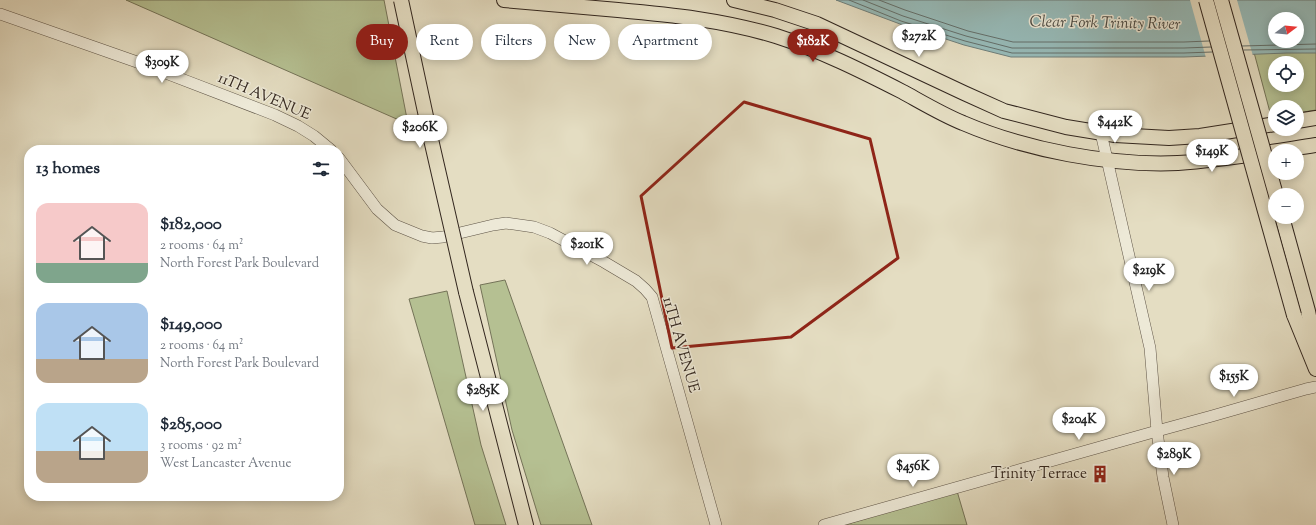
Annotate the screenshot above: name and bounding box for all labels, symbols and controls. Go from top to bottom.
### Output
water label: Clear Fork Trinity River [1029,11,1181,37]
north arrow [1268,12,1304,48]
map controls [1268,12,1304,224]
chip: Buy [356,24,408,60]
chip: Rent [416,24,473,60]
chip: Filters [481,24,546,60]
chip: New [554,24,610,60]
chip: Apartment [618,24,712,60]
pin: $272K [891,24,947,58]
text: $272K [902,28,936,46]
pin: $182K [785,29,841,63]
text: $182K [796,33,830,51]
pin: $309K [134,50,190,84]
text: $309K [145,54,179,72]
button: locate [1268,56,1304,92]
street label: 11TH AVENUE [214,68,314,126]
button: layers [1268,100,1304,136]
pin: $442K [1087,110,1143,144]
text: $442K [1097,114,1133,132]
pin: $206K [392,115,448,149]
text: $206K [402,119,438,137]
pin: $149K [1184,139,1240,173]
text: $149K [1195,143,1229,161]
button: + [1268,144,1304,180]
text: 13 homes [36,157,100,181]
icon: filters [310,158,332,180]
button: − [1268,188,1304,224]
text: $182,000 [160,213,222,237]
icon: home [68,219,116,267]
pin: $201K [559,232,615,266]
text: $201K [570,236,604,254]
text: 2 rooms · 64 m² [160,237,243,255]
text: North Forest Park Boulevard [160,255,319,273]
pin: $219K [1121,258,1177,292]
text: $219K [1132,262,1166,280]
street label: 11TH AVENUE [656,295,704,395]
text: $149,000 [160,313,222,337]
icon: home [68,319,116,367]
text: 2 rooms · 64 m² [160,337,243,355]
text: North Forest Park Boulevard [160,355,319,373]
pin: $155K [1206,364,1262,398]
text: $155K [1219,368,1249,386]
pin: $285K [455,378,511,412]
text: $285K [466,382,500,400]
pin: $204K [1051,407,1107,441]
text: $204K [1061,411,1097,429]
text: $285,000 [160,413,222,437]
icon: home [68,419,116,467]
text: 3 rooms · 92 m² [160,437,242,455]
pin: $289K [1146,442,1202,476]
text: $289K [1156,446,1192,464]
pin: $456K [885,454,941,488]
text: West Lancaster Avenue [160,455,292,473]
text: $456K [896,458,930,476]
place label: Trinity Terrace [991,464,1087,485]
building icon: Trinity Terrace [1090,464,1110,484]

